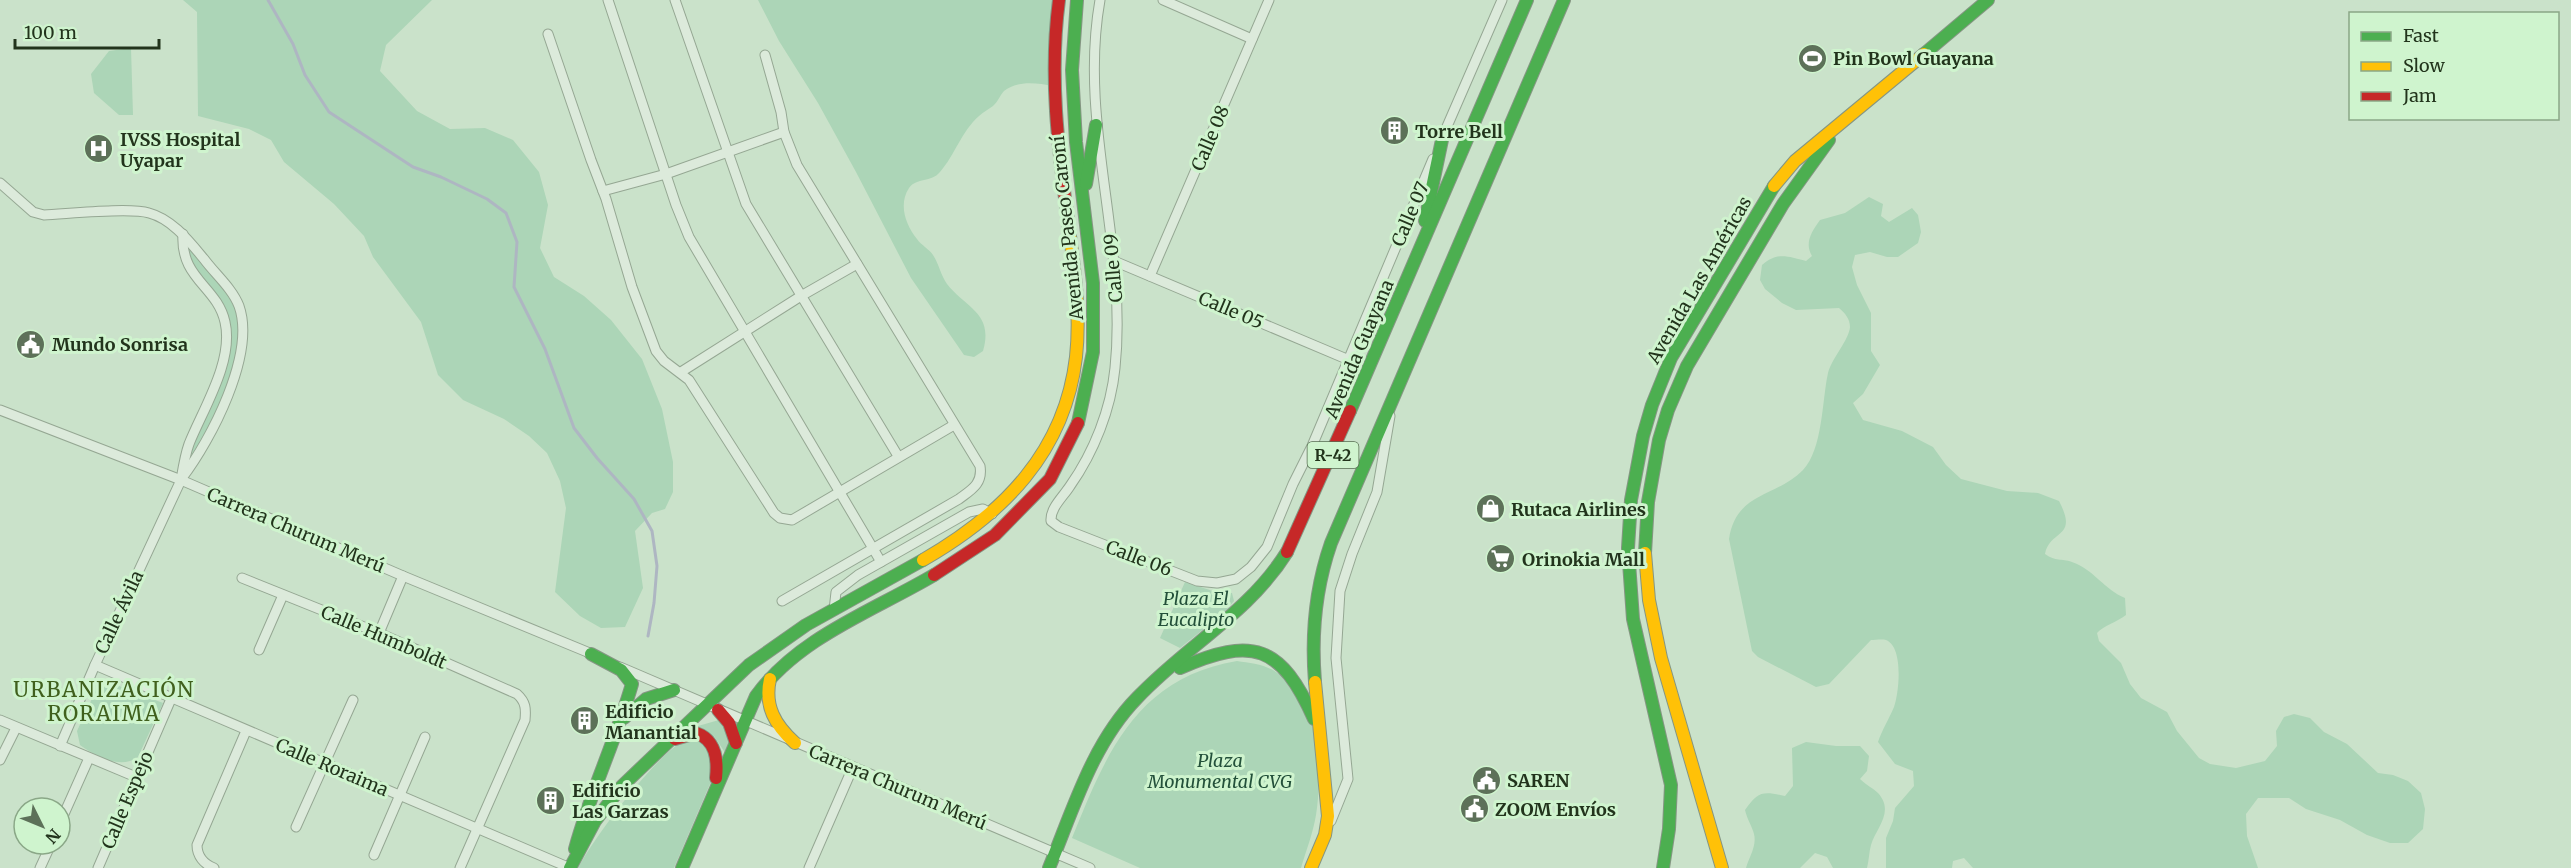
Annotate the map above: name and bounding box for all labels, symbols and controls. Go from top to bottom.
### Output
scale bar [15,12,159,50]
legend [2349,12,2559,120]
text: 100 m [24,21,77,44]
text: Fast [2403,24,2439,47]
sports icon: Pin Bowl Guayana [1796,42,1828,74]
place label: Pin Bowl Guayana [1833,47,1994,70]
text: Slow [2403,54,2446,77]
text: Jam [2402,84,2437,107]
street label: Calle 08 [1186,102,1234,174]
building icon: Torre Bell [1378,115,1410,147]
place label: Torre Bell [1415,120,1503,143]
place label: IVSS Hospital Uyapar [120,128,240,172]
hospital icon: IVSS Hospital Uyapar [83,133,115,165]
street label: Avenida Paseo Caroní [1046,133,1088,322]
street label: Calle 07 [1386,178,1434,250]
street label: Avenida Las Américas [1641,192,1756,369]
street label: Calle 09 [1099,233,1127,303]
street label: Avenida Guayana [1319,276,1399,423]
street label: Calle 05 [1195,286,1267,334]
public building icon: Mundo Sonrisa [15,328,47,360]
place label: Mundo Sonrisa [52,333,188,356]
road number: R-42 [1308,442,1358,468]
street label: Carrera Churum Merú [204,482,388,578]
shop icon: Rutaca Airlines [1474,493,1506,525]
place label: Rutaca Airlines [1511,498,1646,521]
street label: Calle 06 [1103,535,1175,581]
supermarket icon: Orinokia Mall [1485,543,1517,575]
place label: Orinokia Mall [1522,548,1645,571]
street label: Calle Ávila [90,566,148,657]
park label: Plaza El Eucalipto [1158,587,1234,631]
street label: Calle Humboldt [318,600,450,674]
district label: URBANIZACIÓN RORAIMA [13,676,195,727]
place label: Edificio Manantial [605,700,697,744]
building icon: Edificio Manantial [568,705,600,737]
street label: Calle Roraima [272,733,392,801]
street label: Carrera Churum Merú [806,739,990,835]
street label: Calle Espejo [96,748,158,852]
park label: Plaza Monumental CVG [1147,749,1292,793]
public building icon: SAREN [1470,764,1502,796]
place label: SAREN [1507,769,1570,792]
place label: Edificio Las Garzas [572,779,669,823]
building icon: Edificio Las Garzas [535,784,567,816]
public building icon: ZOOM Envíos [1458,793,1490,825]
north arrow [12,796,72,856]
place label: ZOOM Envíos [1495,798,1616,821]
text: N [41,825,65,848]

